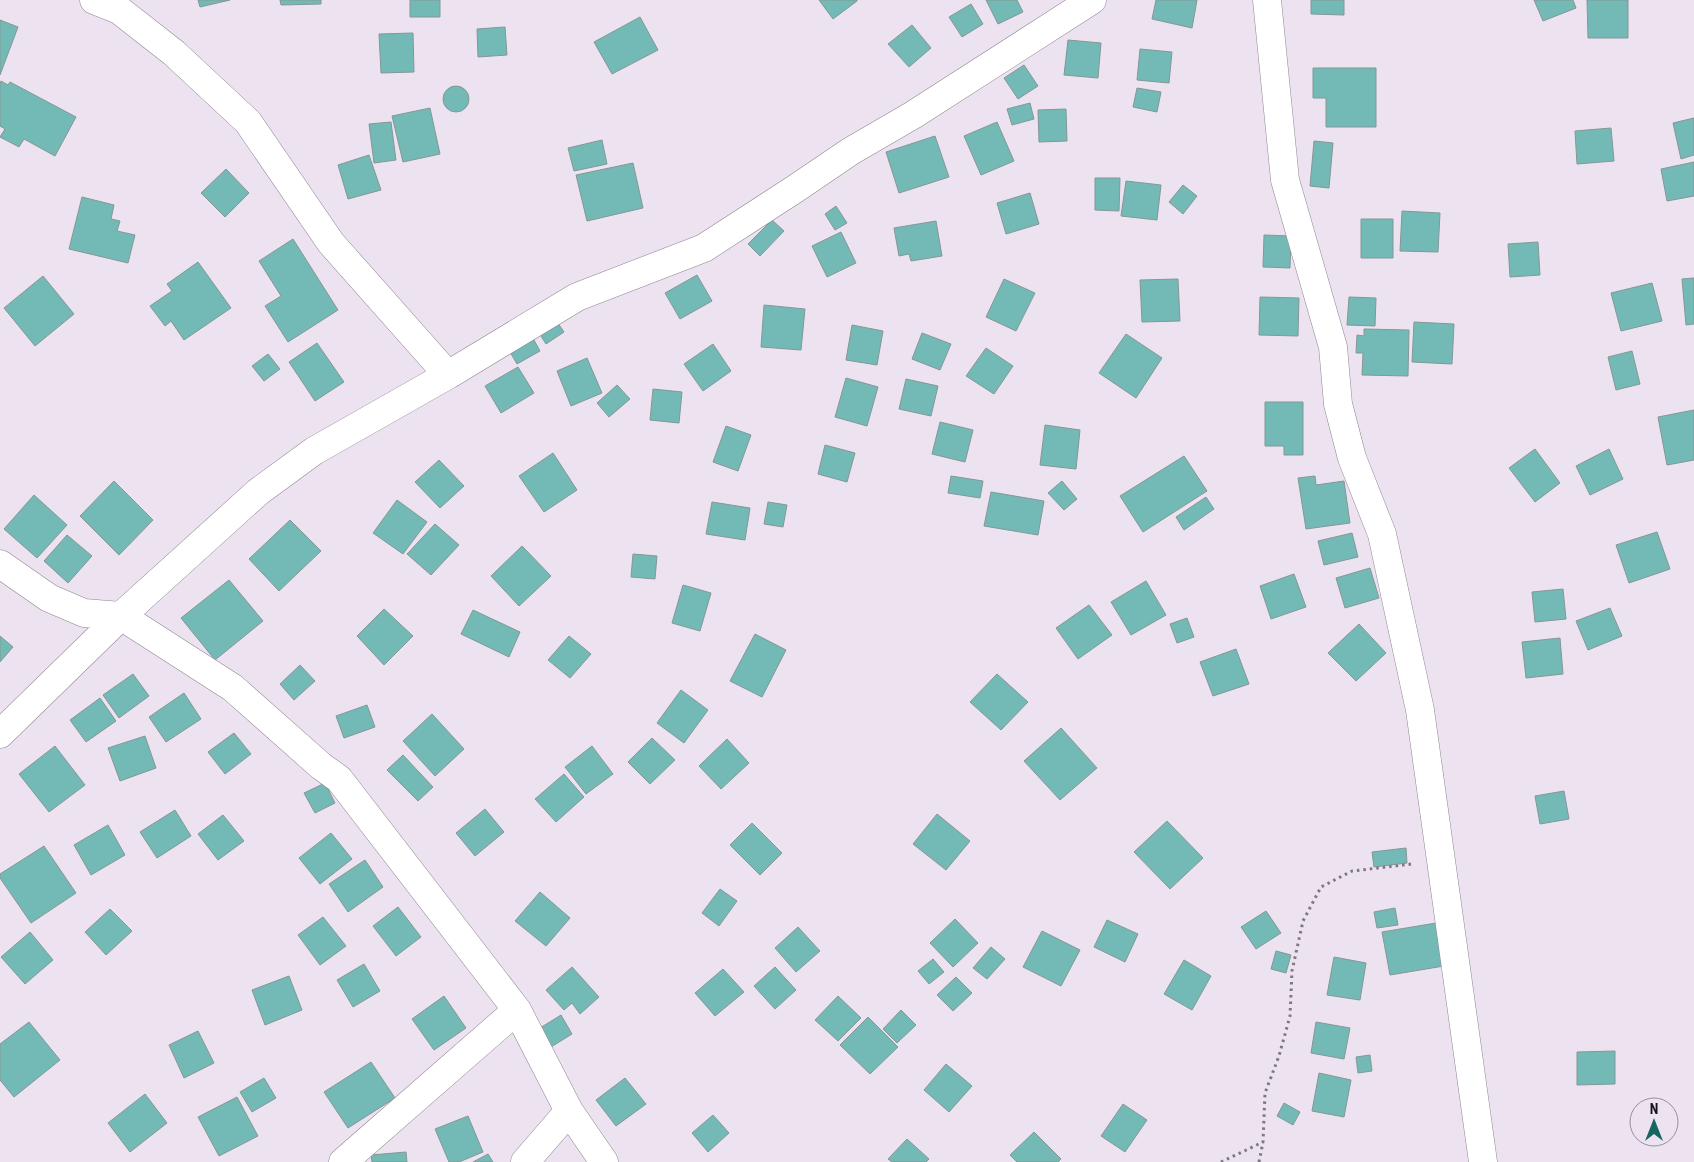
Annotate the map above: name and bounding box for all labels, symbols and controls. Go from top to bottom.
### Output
north arrow [1629,1097,1679,1147]
text: N [1650,1101,1658,1117]

